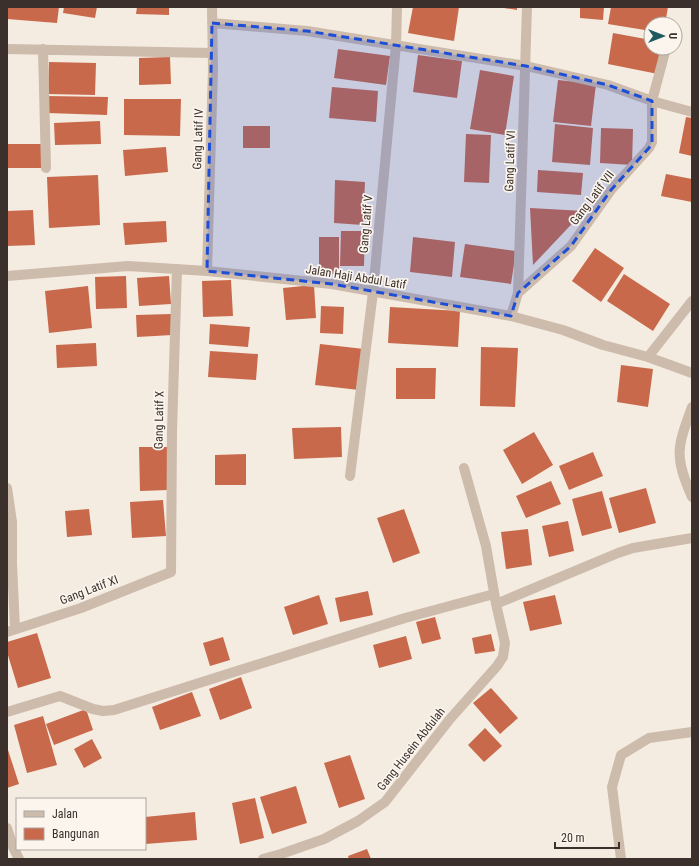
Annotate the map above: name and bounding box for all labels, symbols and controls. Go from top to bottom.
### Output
north arrow [643,16,683,56]
text: U [666,33,679,39]
street label: Gang Latif IV [190,108,206,170]
street label: Gang Latif VI [502,130,518,192]
street label: Gang Latif VII [567,168,617,228]
street label: Gang Latif V [356,194,376,254]
street label: Jalan Haji Abdul Latif [305,262,407,292]
street label: Gang Latif X [151,390,167,449]
street label: Gang Latif XI [58,572,120,608]
street label: Gang Husein Abdulah [374,704,448,793]
legend [16,798,146,850]
text: Jalan [52,807,78,821]
scale bar [555,824,619,850]
text: Bangunan [52,827,99,841]
text: 20 m [561,831,585,845]

